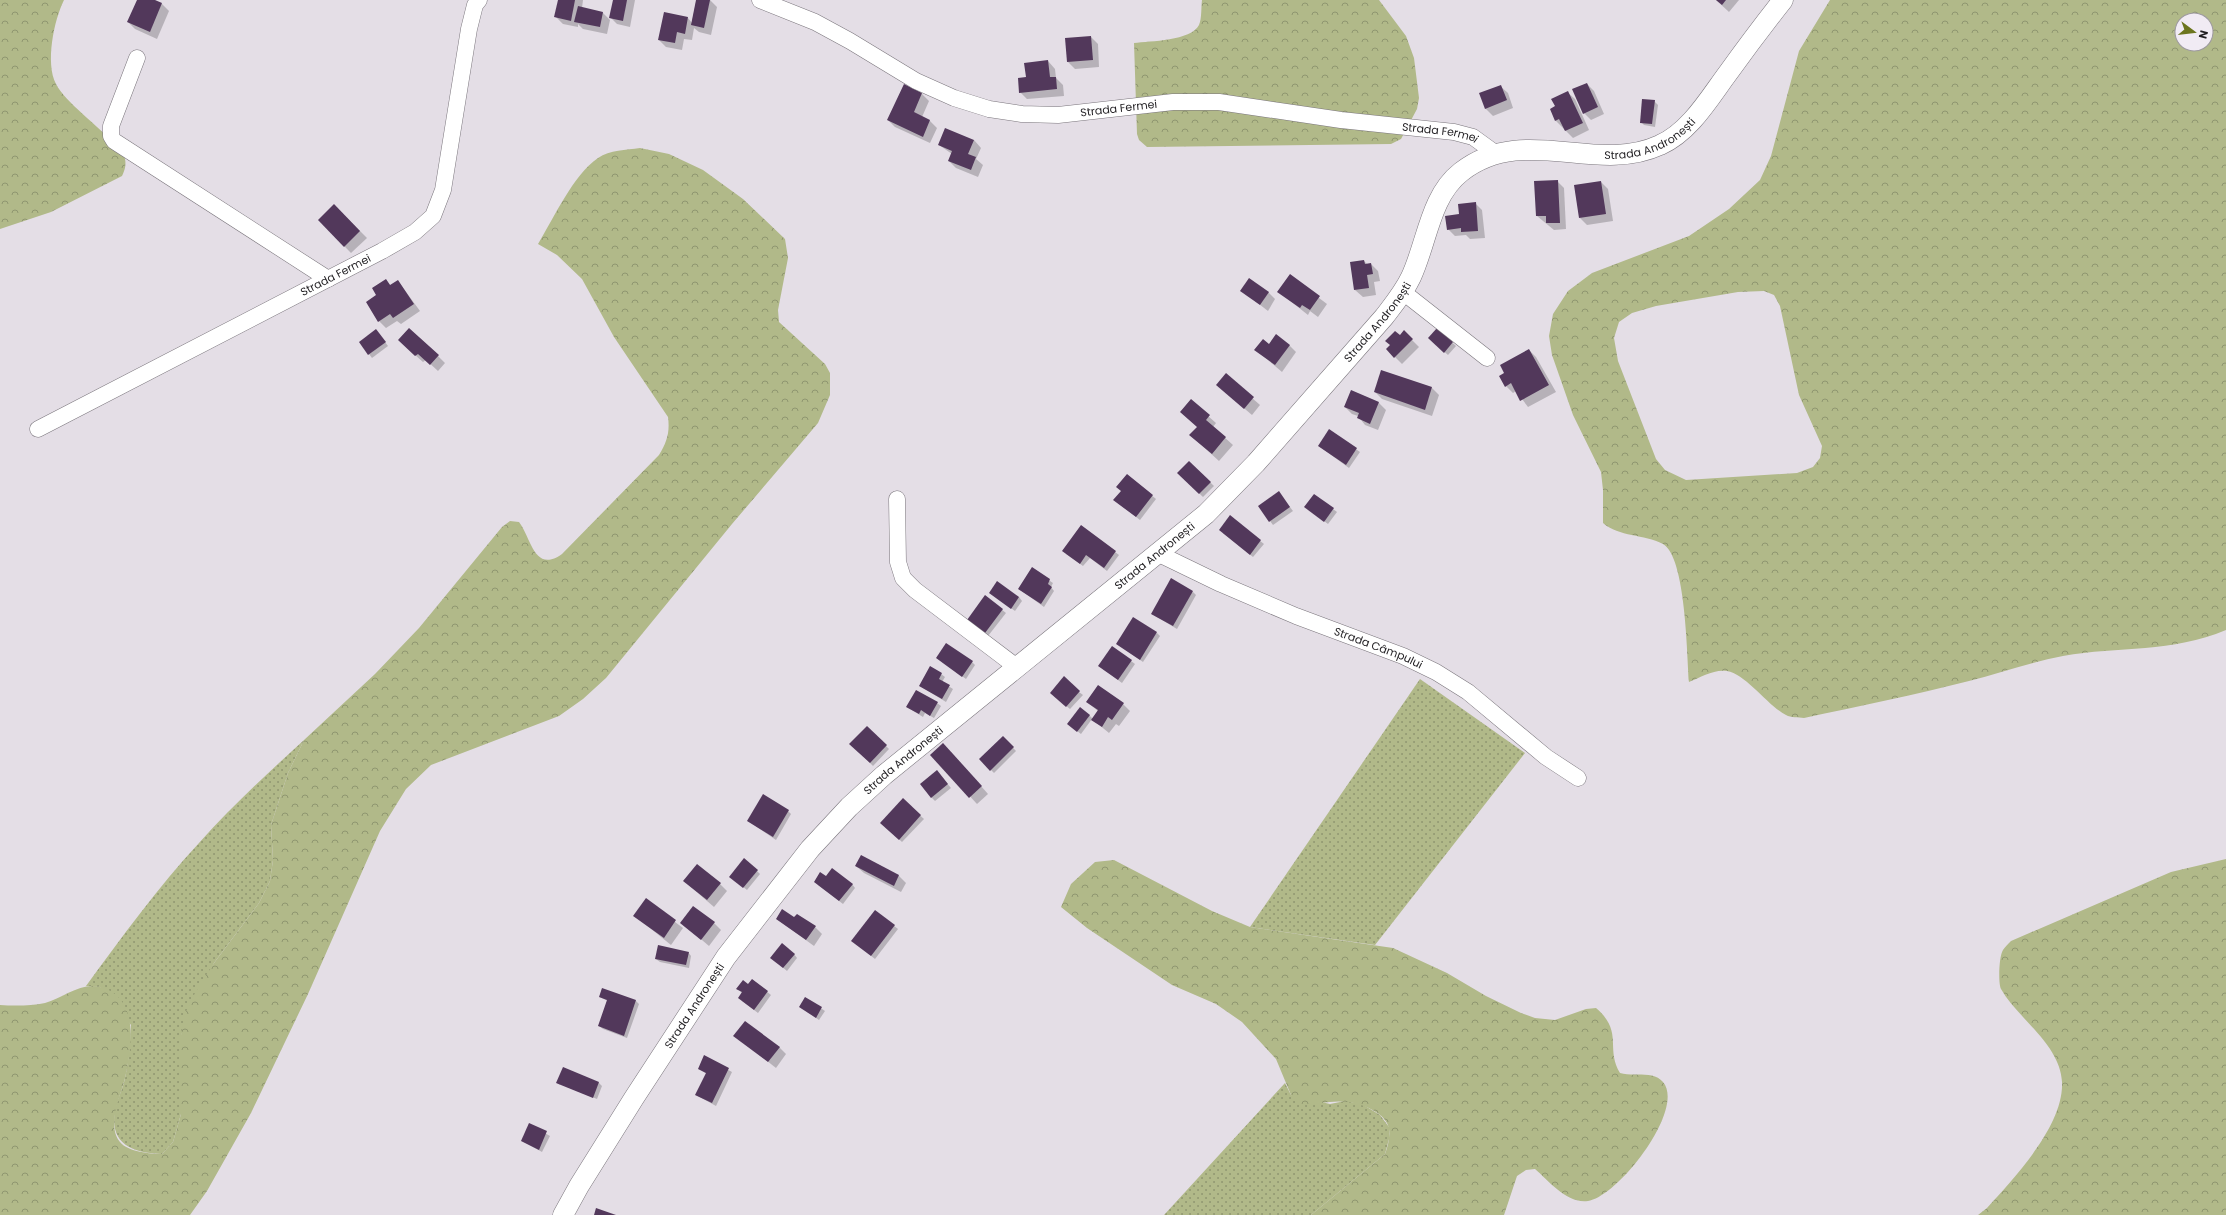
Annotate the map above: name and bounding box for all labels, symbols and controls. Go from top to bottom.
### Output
north arrow [2174,12,2214,52]
text: N [2195,29,2212,41]
street label: Strada Fermei [1079,96,1158,120]
street label: Strada Andronești [1604,114,1699,163]
street label: Strada Fermei [1401,119,1482,147]
street label: Strada Fermei [298,250,374,300]
street label: Strada Andronești [1340,279,1415,366]
street label: Strada Andronești [1111,518,1198,593]
street label: Strada Câmpului [1332,623,1426,673]
street label: Strada Andronești [860,722,947,798]
street label: Strada Andronești [660,960,728,1052]

